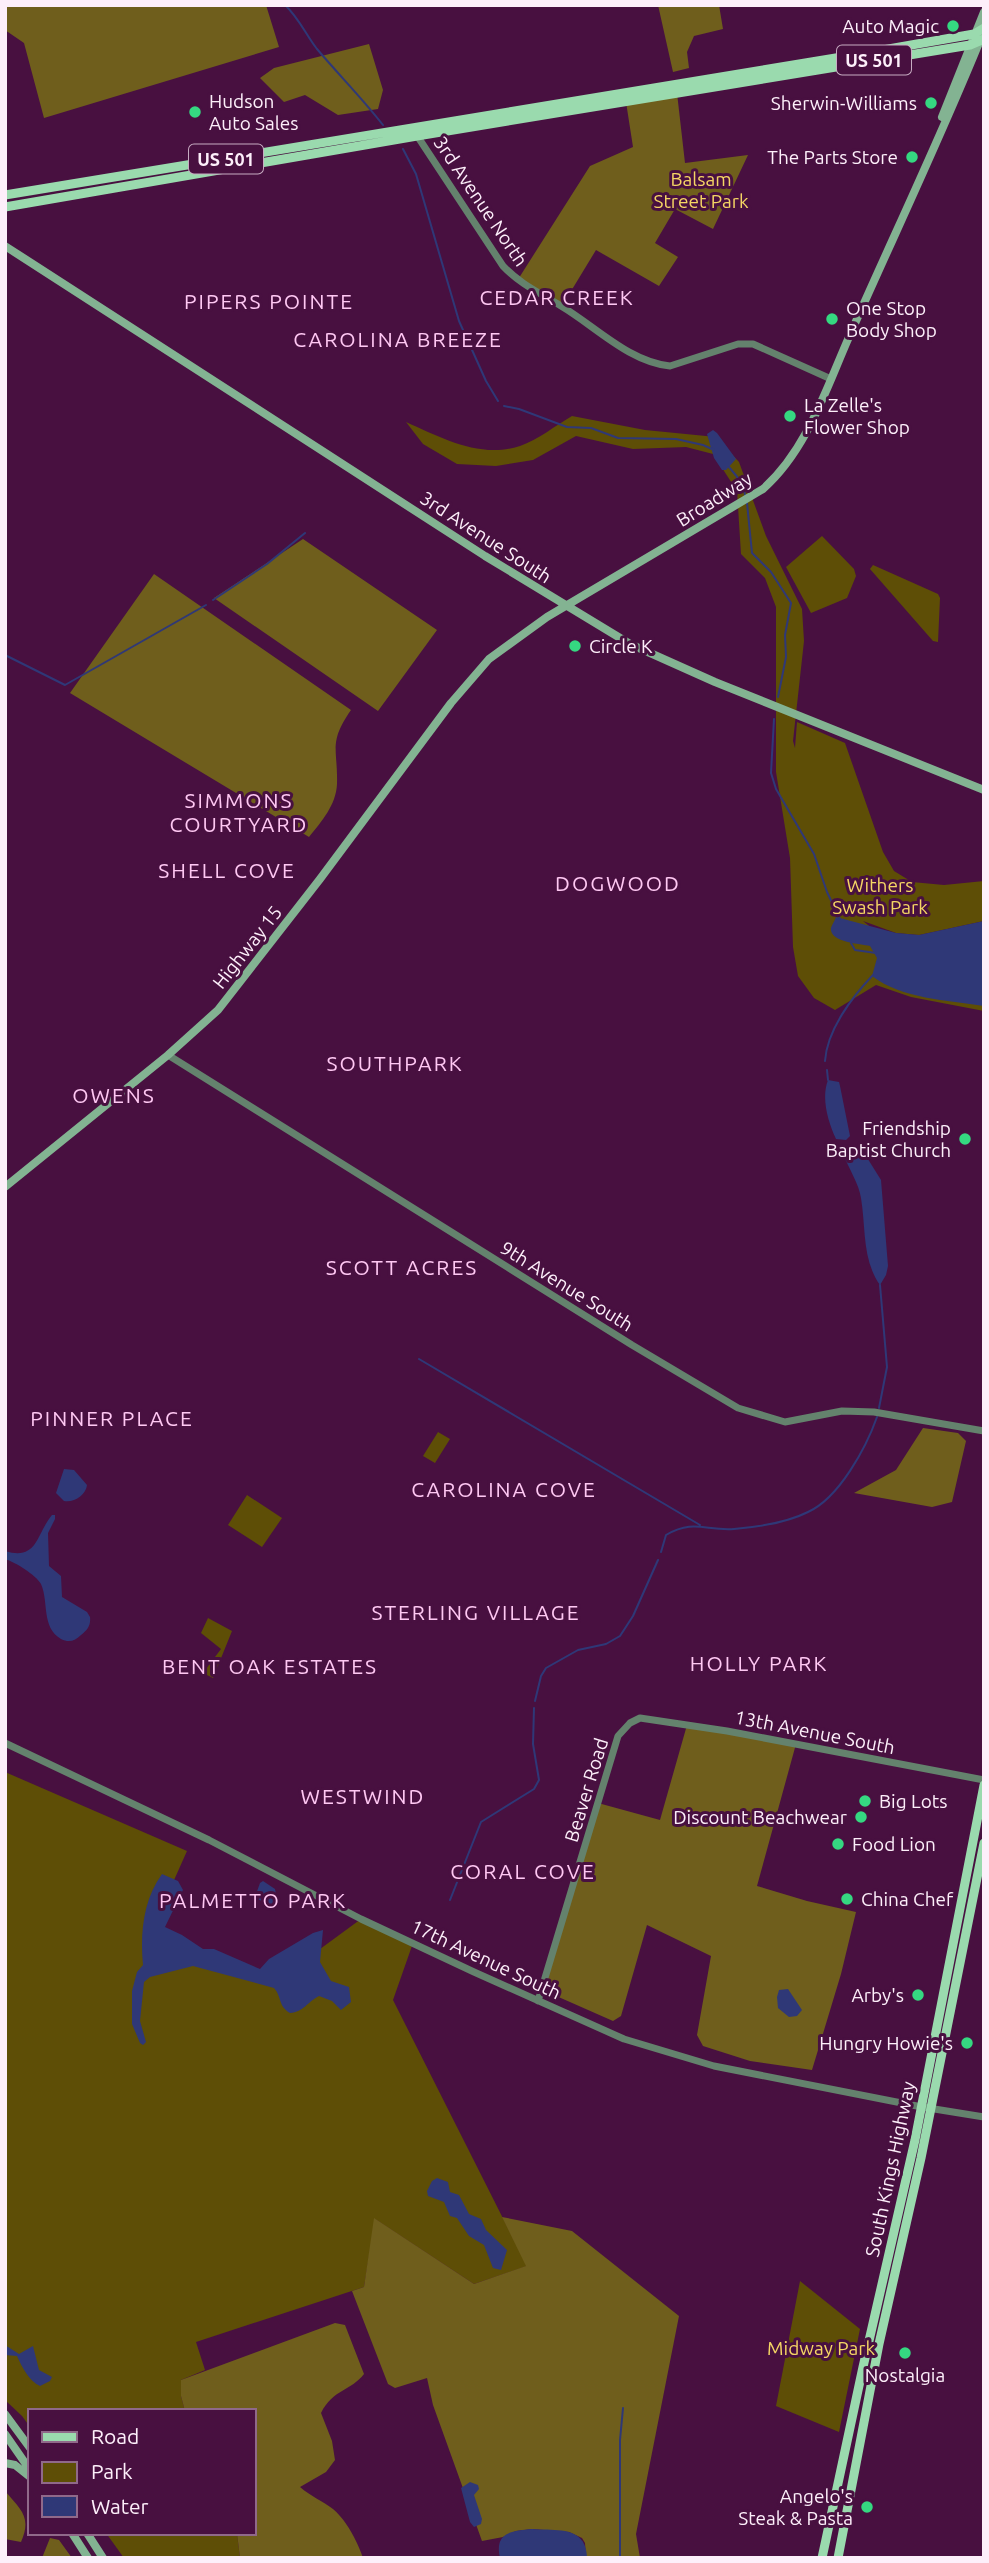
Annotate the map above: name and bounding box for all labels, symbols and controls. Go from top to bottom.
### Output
place label: Auto Magic [842,15,939,37]
marker: Auto Magic [945,18,961,34]
road number: US 501 [837,46,911,74]
place label: Hudson Auto Sales [209,90,299,134]
place label: Sherwin-Williams [771,92,917,114]
marker: Sherwin-Williams [923,95,939,111]
marker: Hudson Auto Sales [187,104,203,120]
street label: 3rd Avenue North [429,132,533,270]
road number: US 501 [189,144,263,174]
place label: The Parts Store [767,146,898,168]
marker: The Parts Store [904,149,920,165]
park label: Balsam Street Park [653,168,749,212]
district label: CEDAR CREEK [479,285,635,309]
district label: PIPERS POINTE [184,289,354,313]
place label: One Stop Body Shop [846,297,937,341]
marker: One Stop Body Shop [824,311,840,327]
district label: CAROLINA BREEZE [293,327,503,351]
place label: La Zelle's Flower Shop [804,394,910,438]
marker: La Zelle's Flower Shop [782,408,798,424]
street label: Broadway [672,467,756,531]
street label: 3rd Avenue South [416,486,556,588]
place label: Circle K [589,635,653,657]
marker: Circle K [567,638,583,654]
district label: SIMMONS COURTYARD [170,788,308,836]
district label: SHELL COVE [158,858,296,882]
district label: DOGWOOD [555,871,681,895]
park label: Withers Swash Park [832,874,928,918]
street label: Highway 15 [208,901,286,993]
district label: SOUTHPARK [326,1051,464,1075]
district label: OWENS [72,1083,156,1107]
place label: Friendship Baptist Church [826,1117,951,1161]
marker: Friendship Baptist Church [957,1131,973,1147]
street label: 9th Avenue South [497,1236,637,1336]
district label: SCOTT ACRES [326,1255,478,1279]
district label: PINNER PLACE [30,1406,194,1430]
district label: CAROLINA COVE [411,1477,597,1501]
district label: STERLING VILLAGE [371,1600,581,1624]
district label: HOLLY PARK [690,1651,828,1675]
district label: BENT OAK ESTATES [162,1654,378,1678]
street label: 13th Avenue South [733,1706,897,1758]
street label: Beaver Road [560,1735,612,1845]
district label: WESTWIND [301,1784,425,1808]
place label: Big Lots [879,1790,947,1812]
marker: Big Lots [857,1793,873,1809]
place label: Discount Beachwear [673,1806,847,1828]
marker: Discount Beachwear [853,1809,869,1825]
place label: Food Lion [852,1833,936,1855]
marker: Food Lion [830,1836,846,1852]
district label: CORAL COVE [450,1859,596,1883]
district label: PALMETTO PARK [159,1888,347,1912]
place label: China Chef [861,1888,954,1910]
marker: China Chef [839,1891,855,1907]
street label: 17th Avenue South [408,1915,564,2003]
place label: Arby's [851,1984,904,2006]
marker: Arby's [910,1987,926,2003]
place label: Hungry Howie's [819,2032,953,2054]
marker: Hungry Howie's [959,2035,975,2051]
street label: South Kings Highway [861,2079,919,2259]
park label: Midway Park [767,2337,875,2359]
marker: Nostalgia [897,2345,913,2361]
place label: Nostalgia [865,2364,945,2386]
legend [28,2409,256,2535]
text: Road [91,2424,139,2448]
text: Park [91,2459,133,2483]
place label: Angelo's Steak & Pasta [738,2485,853,2529]
text: Water [91,2494,149,2518]
marker: Angelo's Steak & Pasta [859,2499,875,2515]

